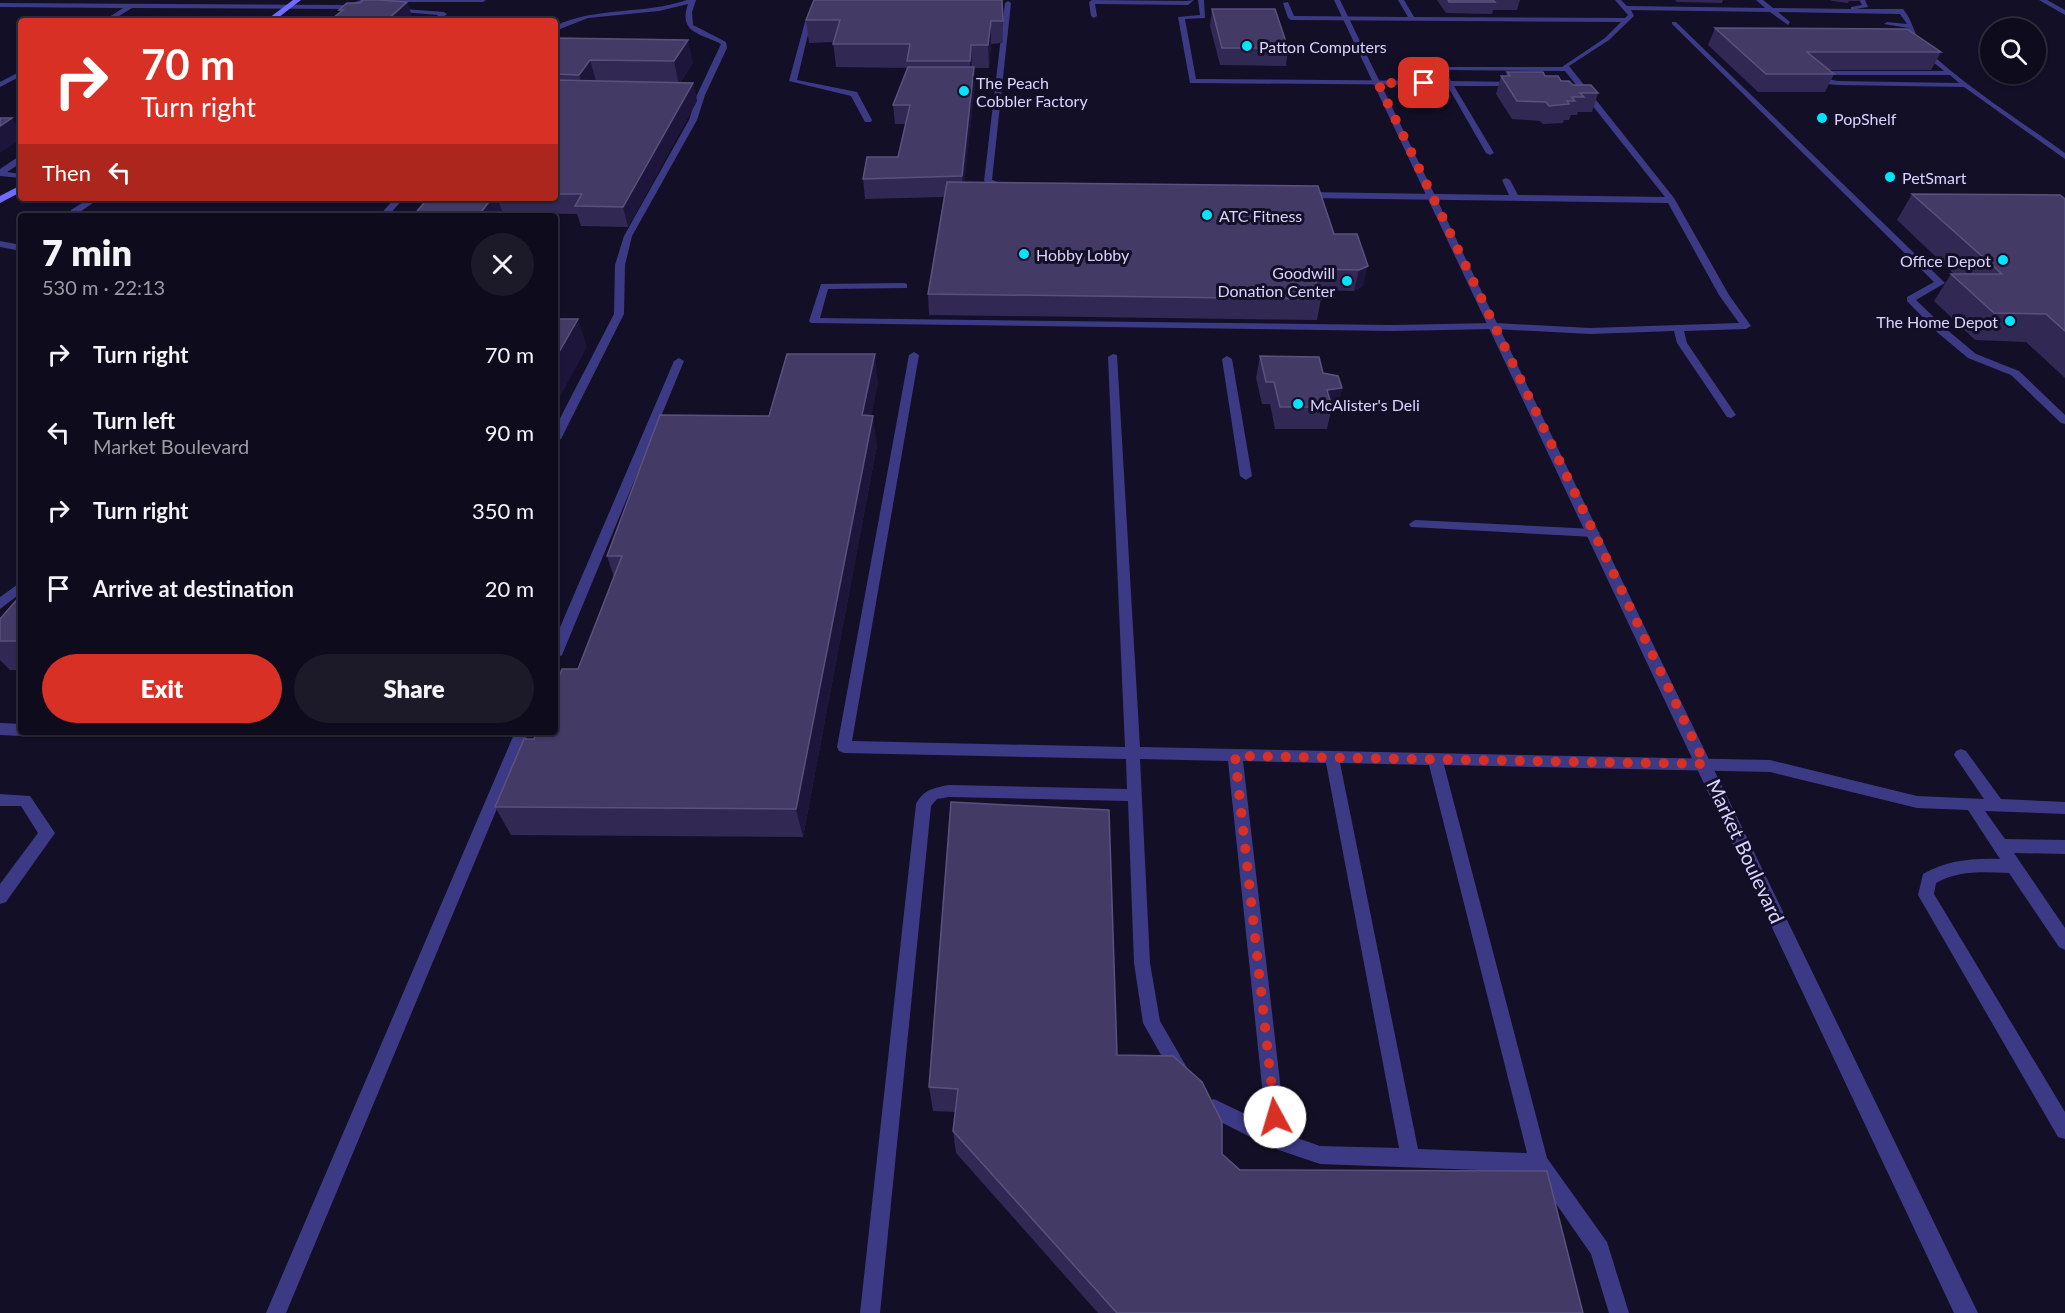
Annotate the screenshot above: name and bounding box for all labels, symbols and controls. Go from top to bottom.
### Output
map controls [1980,18,2046,84]
button: search [1980,18,2046,84]
place label: Patton Computers [1259,37,1387,56]
text: 70 m [141,39,235,89]
marker: Patton Computers [1240,39,1254,53]
icon: right [42,42,120,120]
pin [1398,57,1449,108]
icon: arrive [1407,66,1440,99]
place label: The Peach Cobbler Factory [976,73,1088,110]
marker: The Peach Cobbler Factory [957,84,971,98]
text: Turn right [141,90,256,123]
place label: PopShelf [1834,109,1897,128]
marker: PopShelf [1815,111,1829,125]
icon: left [103,156,136,189]
text: Then [42,159,91,186]
place label: PetSmart [1902,168,1967,187]
marker: PetSmart [1883,170,1897,184]
place label: ATC Fitness [1219,206,1302,225]
marker: ATC Fitness [1200,208,1214,222]
text: 7 min [42,230,132,274]
button: close [471,233,534,296]
place label: Hobby Lobby [1036,245,1130,264]
marker: Hobby Lobby [1017,247,1031,261]
place label: Office Depot [1900,251,1991,270]
marker: Office Depot [1996,253,2010,267]
place label: Goodwill Donation Center [1217,263,1335,300]
marker: Goodwill Donation Center [1340,274,1354,288]
text: 530 m · 22:13 [42,275,165,299]
place label: The Home Depot [1876,312,1998,331]
marker: The Home Depot [2003,314,2017,328]
icon: right [42,338,75,371]
text: Turn right [93,341,188,368]
text: 70 m [485,341,534,368]
place label: McAlister's Deli [1310,395,1420,414]
marker: McAlister's Deli [1291,397,1305,411]
text: Turn left [93,407,175,434]
icon: left [42,416,75,449]
text: 90 m [485,419,534,446]
text: Market Boulevard [93,434,249,458]
icon: right [42,494,75,527]
text: Turn right [93,497,188,524]
text: 350 m [472,497,534,524]
icon: arrive [42,572,75,605]
text: Arrive at destination [93,575,294,602]
text: 20 m [485,575,534,602]
button: Exit [42,654,282,723]
button: Share [294,654,534,723]
street label: Market Boulevard [1702,775,1790,927]
position arrow [1243,1085,1307,1149]

